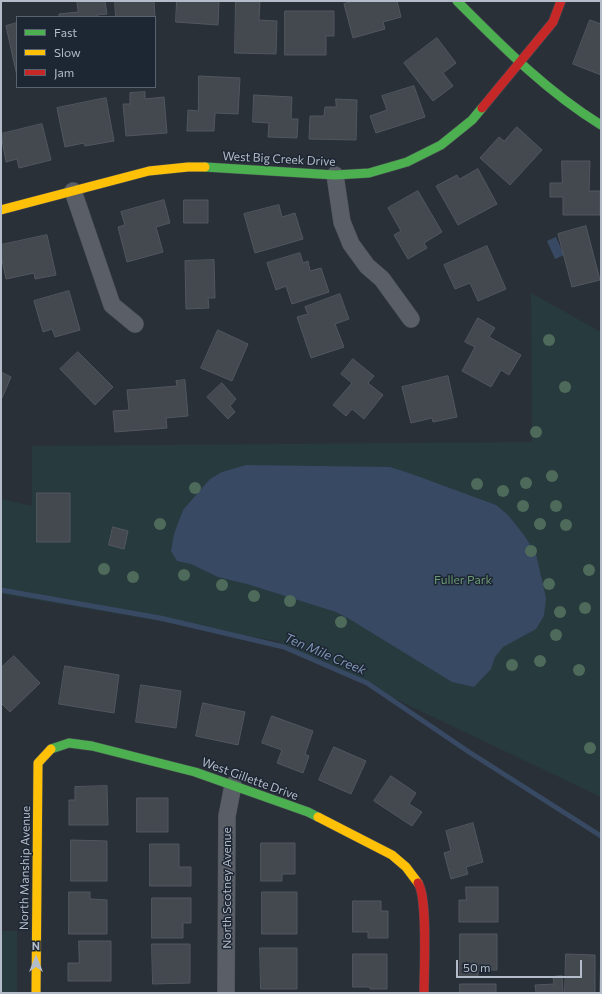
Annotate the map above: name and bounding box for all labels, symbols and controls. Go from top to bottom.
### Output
legend [16,16,156,88]
text: Fast [54,25,77,39]
text: Slow [54,45,81,59]
text: Jam [54,65,74,79]
street label: West Big Creek Drive [222,149,336,169]
park label: Fuller Park [434,573,492,587]
water label: Ten Mile Creek [282,630,368,678]
street label: West Gillette Drive [200,755,300,803]
street label: North Manship Avenue [17,806,33,930]
street label: North Scotney Avenue [220,827,234,949]
north arrow [16,938,56,978]
text: N [32,939,40,952]
scale bar [458,952,584,978]
text: 50 m [463,960,491,974]

